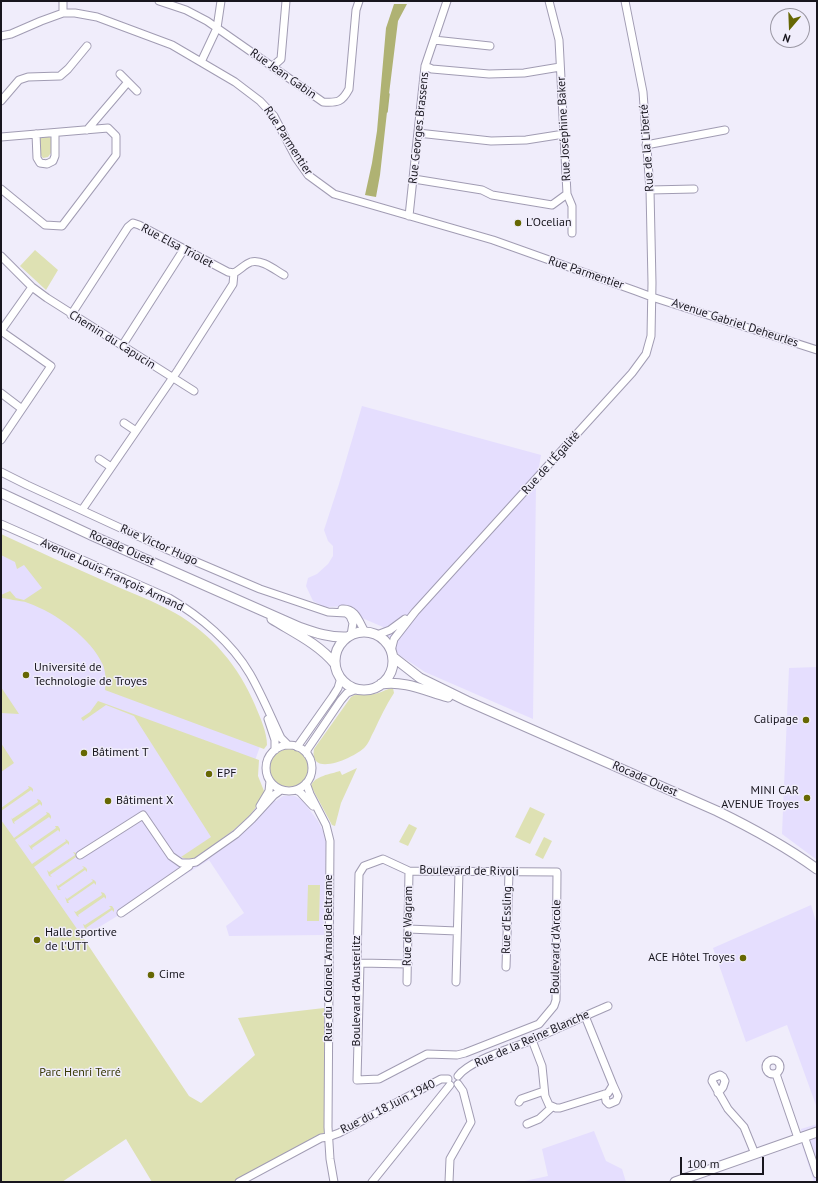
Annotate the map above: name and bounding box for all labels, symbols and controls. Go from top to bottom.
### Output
north arrow [770,8,810,48]
text: N [781,31,792,46]
street label: Rue Jean Gabin [247,46,319,102]
street label: Rue Georges Brassens [406,71,432,185]
street label: Rue Joséphine Baker [554,76,574,182]
street label: Rue Parmentier [260,104,316,178]
street label: Rue de la Liberté [637,104,657,192]
place label: L'Ocelian [526,216,572,230]
marker: L'Ocelian [513,218,523,228]
street label: Rue Elsa Triolet [138,221,216,271]
street label: Rue Parmentier [546,253,626,293]
street label: Avenue Gabriel Deheurles [670,296,800,350]
street label: Chemin du Capucin [66,308,158,372]
street label: Rue de l'Égalité [519,428,583,498]
street label: Rue Victor Hugo [118,521,200,569]
street label: Rocade Ouest [87,527,157,569]
street label: Avenue Louis François Armand [38,535,186,615]
place label: Université de Technologie de Troyes [34,661,147,689]
marker: Université de Technologie de Troyes [21,670,31,680]
place label: Calipage [754,713,798,727]
marker: Calipage [801,715,811,725]
place label: Bâtiment T [92,746,149,760]
marker: Bâtiment T [79,748,89,758]
street label: Rocade Ouest [610,758,680,800]
place label: EPF [217,767,236,781]
marker: EPF [204,769,214,779]
place label: MINI CAR AVENUE Troyes [721,784,799,812]
marker: MINI CAR AVENUE Troyes [802,793,812,803]
place label: Bâtiment X [116,794,173,808]
marker: Bâtiment X [103,796,113,806]
street label: Boulevard de Rivoli [419,863,519,879]
street label: Rue du Colonel Arnaud Beltrame [322,874,336,1042]
street label: Rue de Wagram [400,886,416,966]
street label: Rue d'Essling [499,886,515,954]
street label: Boulevard d'Arcole [548,900,564,994]
place label: Halle sportive de l'UTT [45,926,117,954]
marker: Halle sportive de l'UTT [32,935,42,945]
street label: Boulevard d'Austerlitz [350,935,364,1047]
place label: ACE Hôtel Troyes [648,951,735,965]
marker: ACE Hôtel Troyes [738,953,748,963]
place label: Cime [159,968,185,982]
marker: Cime [146,970,156,980]
street label: Rue de la Reine Blanche [472,1007,592,1071]
park label: Parc Henri Terré [39,1066,121,1080]
street label: Rue du 18 Juin 1940 [338,1077,438,1137]
scale bar [682,1149,766,1175]
text: 100 m [687,1156,720,1171]

